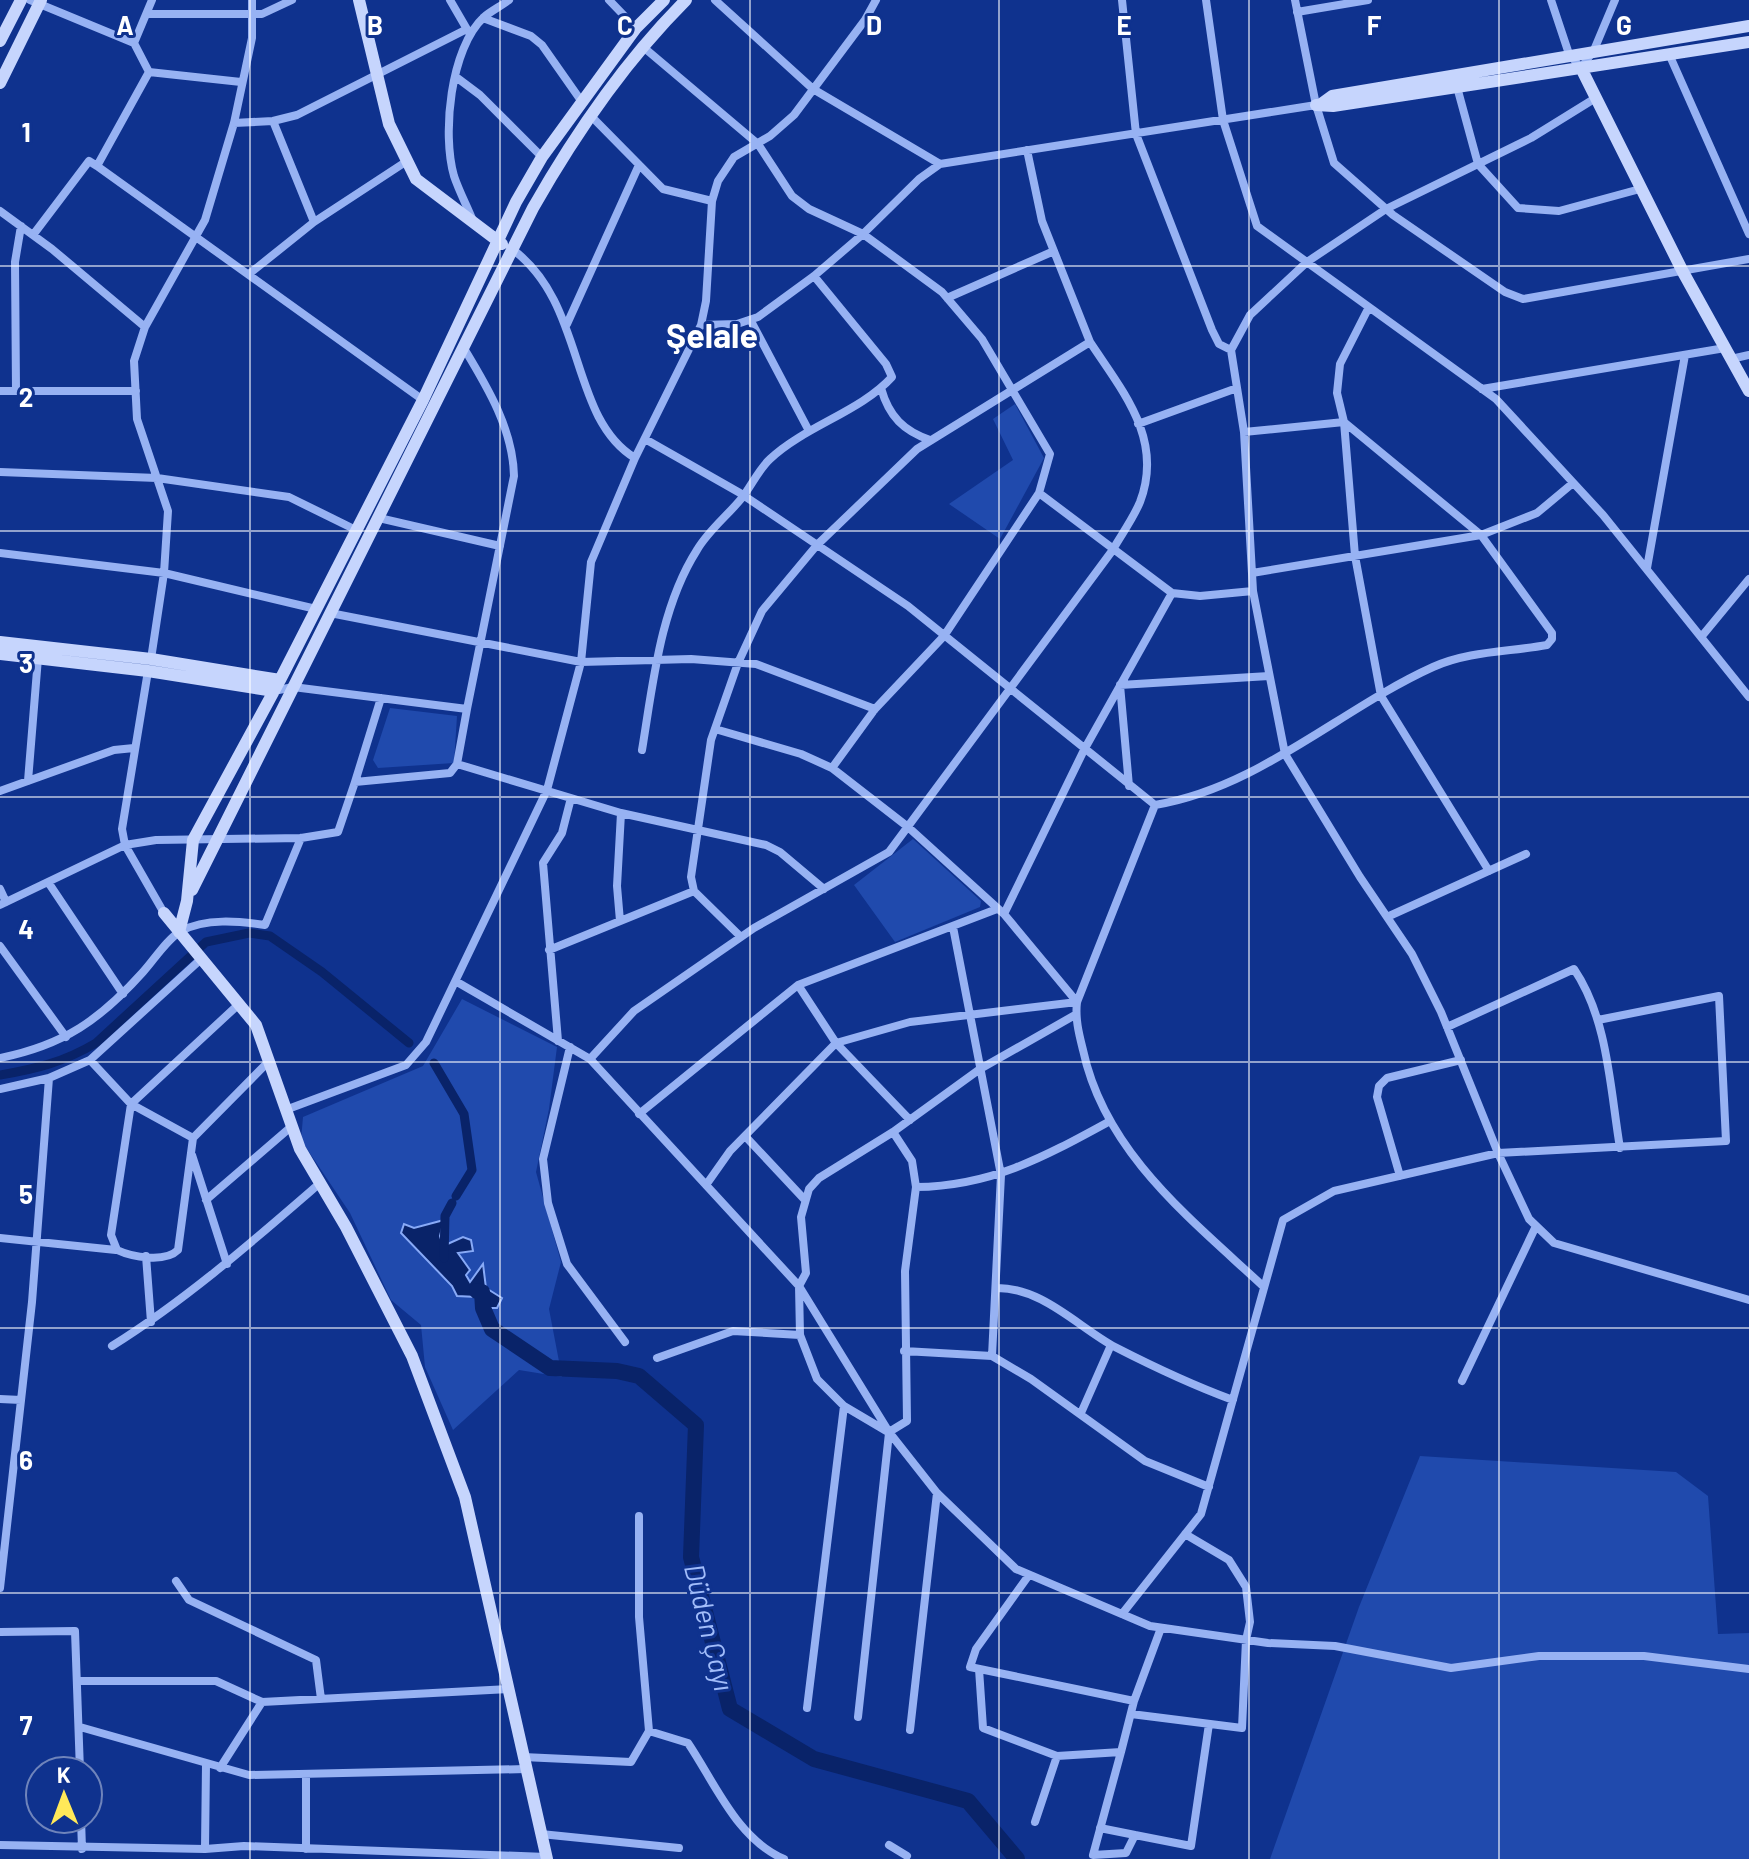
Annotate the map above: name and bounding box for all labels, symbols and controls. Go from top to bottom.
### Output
text: A [116,9,134,40]
text: B [367,9,383,40]
text: C [617,9,633,40]
text: D [866,9,882,40]
text: E [1116,9,1132,40]
text: F [1367,9,1382,40]
text: G [1616,9,1632,40]
text: 1 [21,116,31,147]
district label: Şelale [666,314,758,355]
text: 2 [19,381,33,412]
text: 3 [19,647,33,678]
text: 4 [18,913,34,944]
text: 5 [19,1178,33,1209]
text: 6 [19,1444,33,1475]
water label: Düden Çayı [678,1560,742,1694]
text: 7 [20,1709,33,1740]
north arrow [24,1755,104,1835]
text: K [57,1761,71,1787]

